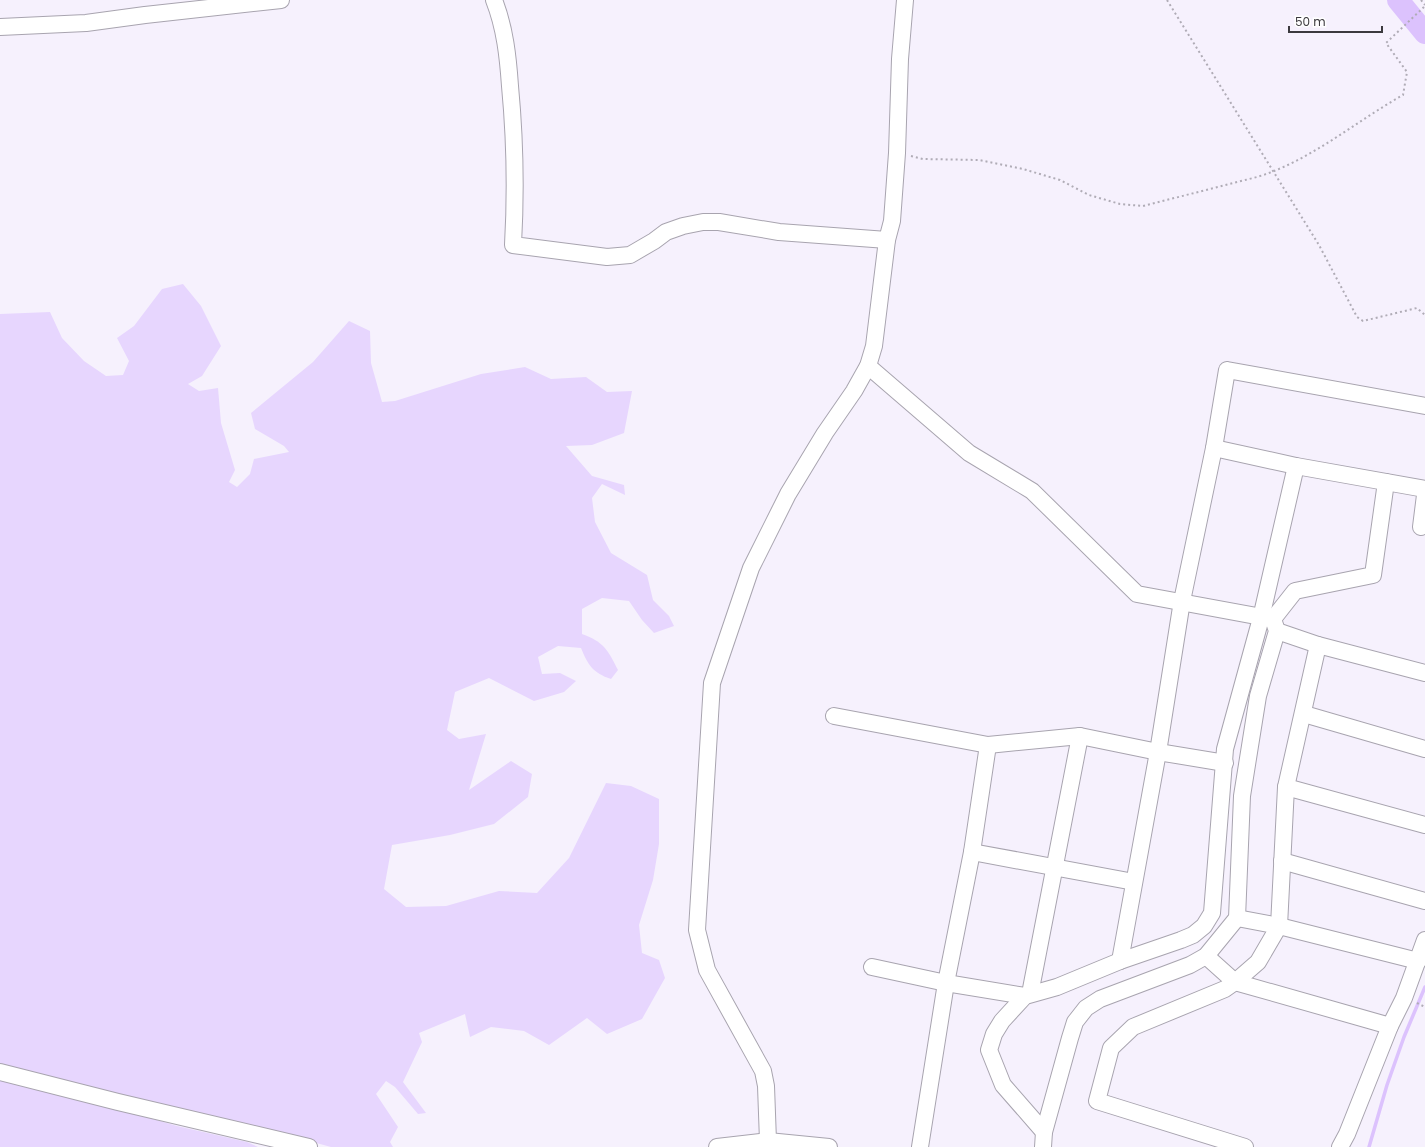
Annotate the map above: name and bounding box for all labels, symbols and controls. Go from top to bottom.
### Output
scale bar [1289,8,1382,34]
text: 50 m [1295,13,1326,30]

